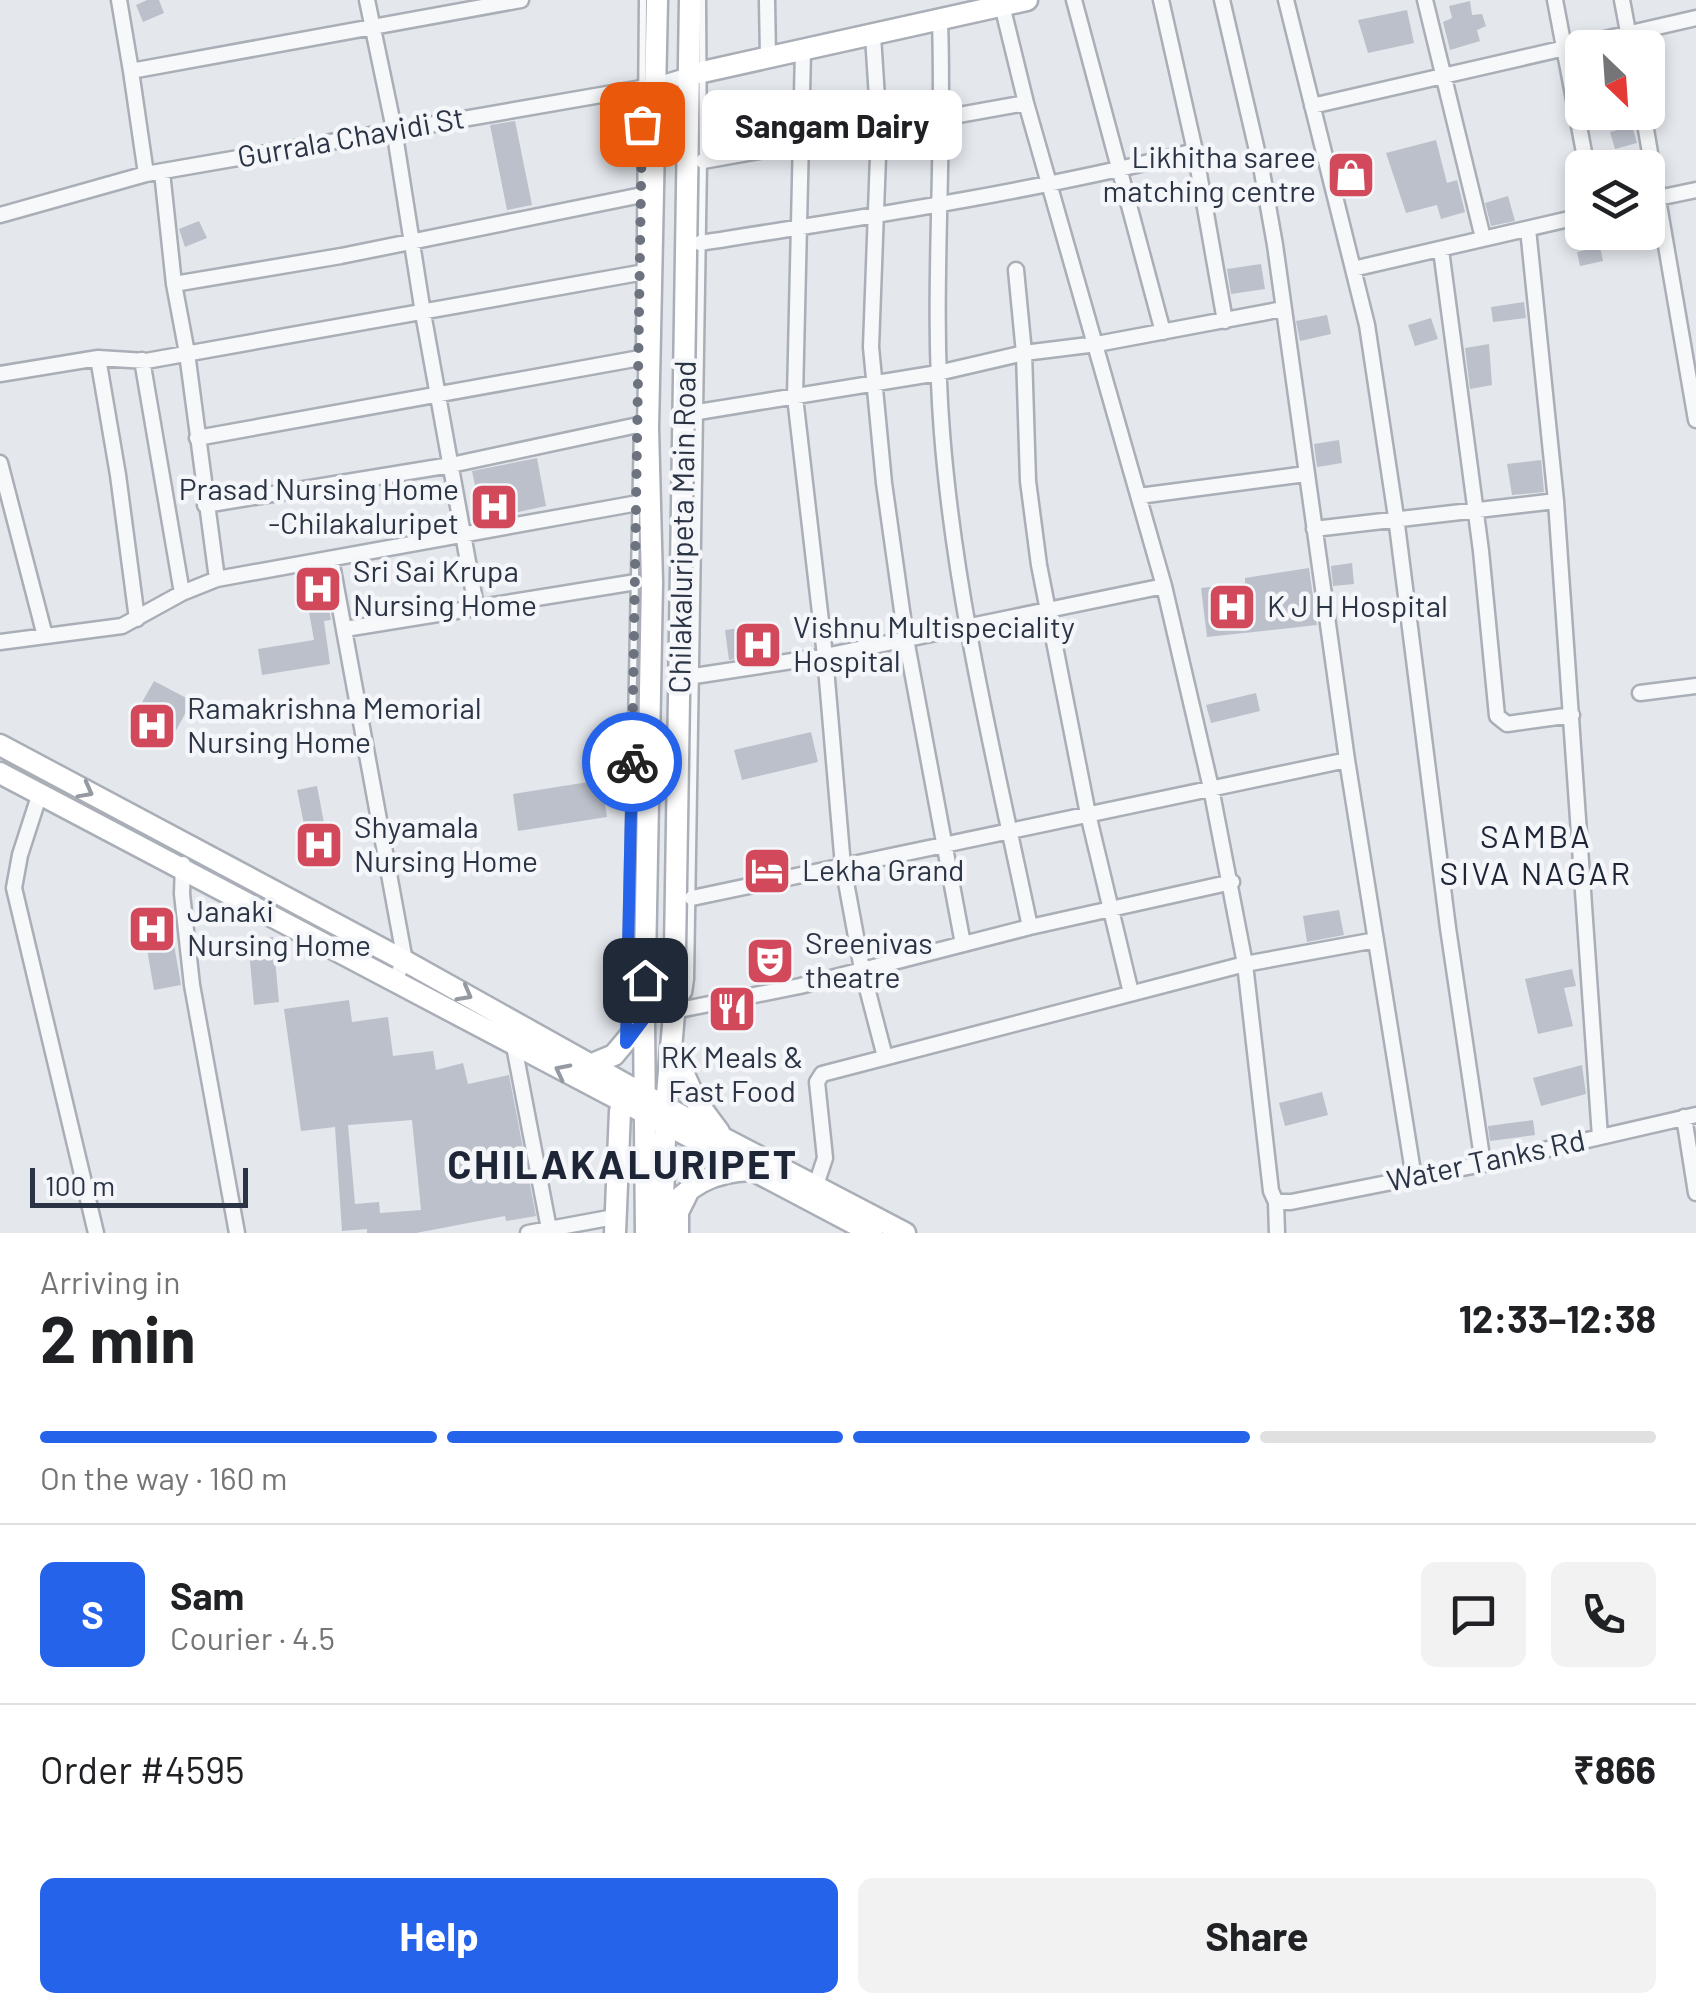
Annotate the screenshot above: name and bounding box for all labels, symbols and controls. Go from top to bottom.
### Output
north arrow [1565,30,1665,130]
map controls [1565,30,1665,250]
pin [600,82,685,167]
callout: Sangam Dairy [702,89,962,159]
icon: bag [615,97,670,152]
street label: Gurrala Chavidi St [234,98,467,174]
text: Sangam Dairy [735,106,929,144]
place label: Likhitha saree matching centre [1103,138,1316,208]
shop icon: Likhitha saree matching centre [1325,149,1377,201]
button: layers [1565,150,1665,250]
street label: Chilakaluripeta Main Road [660,360,702,694]
place label: Prasad Nursing Home -Chilakaluripet [179,470,459,540]
hospital icon: Prasad Nursing Home -Chilakaluripet [468,481,520,533]
place label: Sri Sai Krupa Nursing Home [353,552,537,622]
hospital icon: Sri Sai Krupa Nursing Home [292,563,344,615]
hospital icon: K J H Hospital [1206,581,1258,633]
place label: K J H Hospital [1267,587,1448,623]
place label: Vishnu Multispeciality Hospital [793,608,1075,678]
hospital icon: Vishnu Multispeciality Hospital [732,619,784,671]
place label: Ramakrishna Memorial Nursing Home [187,689,482,759]
hospital icon: Ramakrishna Memorial Nursing Home [126,700,178,752]
courier [582,712,682,812]
icon: bike [605,735,660,790]
one-way arrow [76,778,94,798]
place label: Shyamala Nursing Home [354,808,538,878]
district label: SAMBA SIVA NAGAR [1440,816,1632,891]
hospital icon: Shyamala Nursing Home [293,819,345,871]
hotel icon: Lekha Grand [741,845,793,897]
place label: Lekha Grand [802,851,964,887]
place label: Janaki Nursing Home [187,892,371,962]
hospital icon: Janaki Nursing Home [126,903,178,955]
place label: Sreenivas theatre [805,924,933,994]
theatre icon: Sreenivas theatre [744,935,796,987]
pin [603,938,688,1023]
icon: home [618,953,673,1008]
one-way arrow [454,982,472,1002]
restaurant icon: RK Meals & Fast Food [706,983,758,1035]
place label: RK Meals & Fast Food [661,1038,803,1108]
one-way arrow [554,1063,572,1083]
street label: Water Tanks Rd [1383,1120,1588,1198]
district label: CHILAKALURIPET [447,1139,799,1187]
scale bar [30,1163,248,1208]
text: 100 m [45,1168,115,1202]
text: Arriving in [40,1262,180,1300]
text: 12:33–12:38 [1459,1295,1656,1341]
text: 2 min [40,1298,196,1376]
text: On the way · 160 m [40,1458,287,1496]
button: chat [1421,1562,1526,1667]
button: phone [1551,1562,1656,1667]
text: Sam [170,1572,244,1618]
text: S [81,1591,104,1637]
text: Courier · 4.5 [170,1618,335,1656]
text: Order #4595 [40,1746,245,1792]
text: ₹866 [1573,1746,1656,1792]
button: Help [40,1878,838,1993]
button: Share [858,1878,1656,1993]

